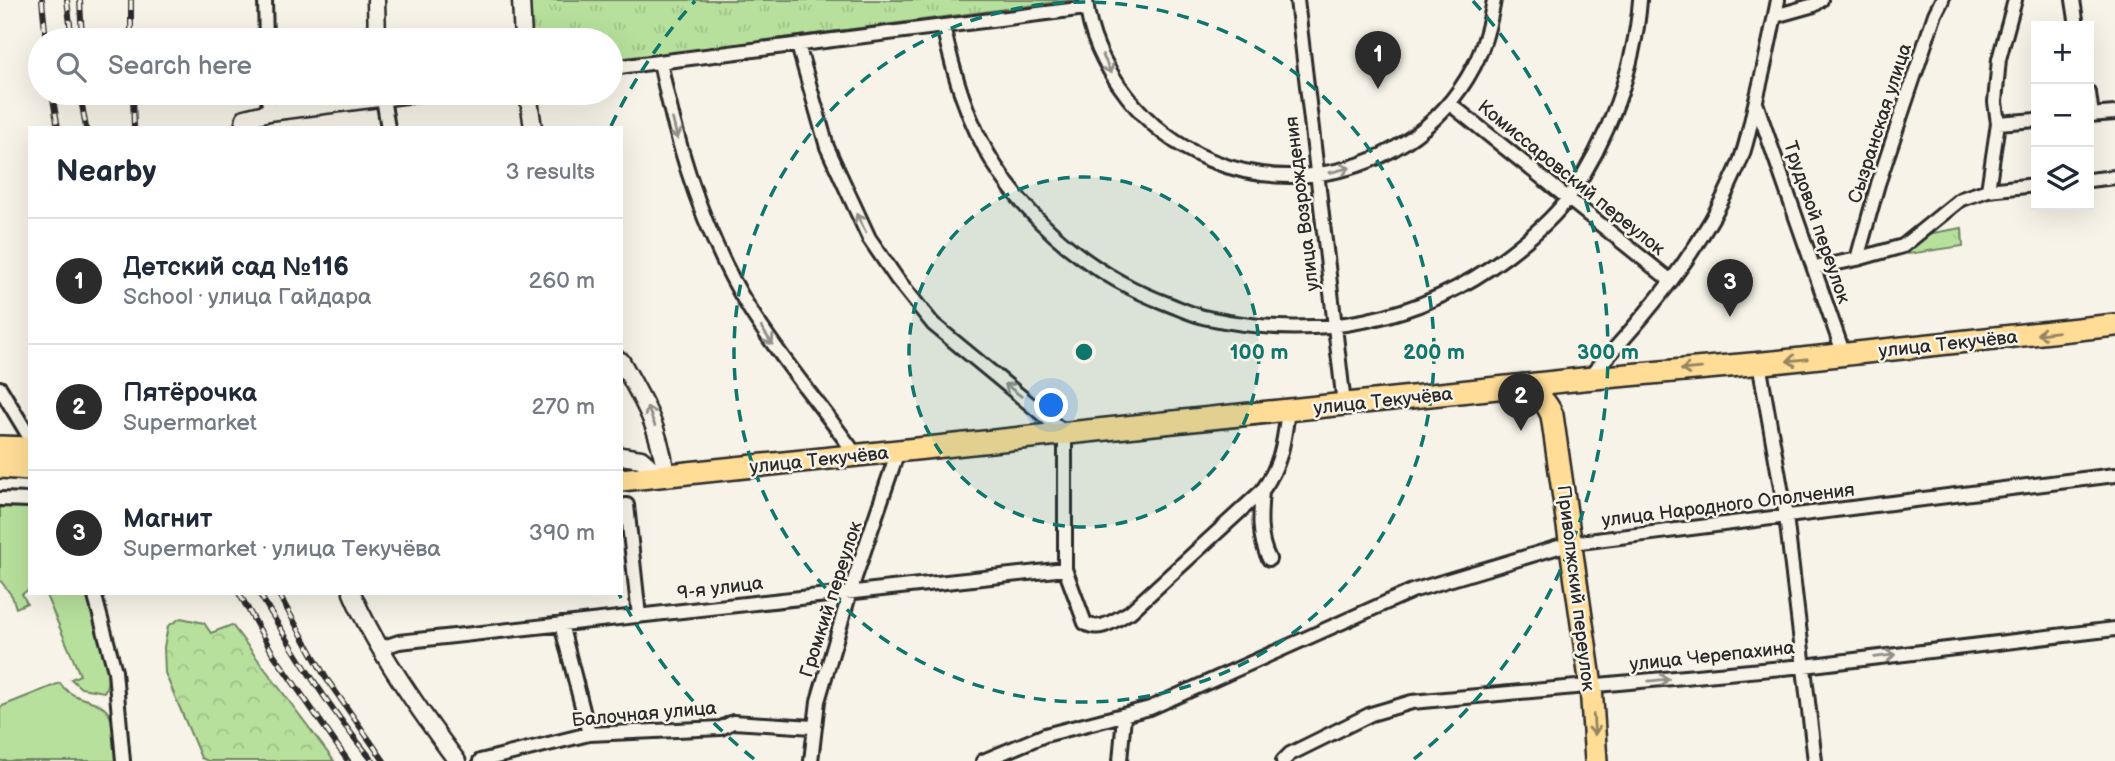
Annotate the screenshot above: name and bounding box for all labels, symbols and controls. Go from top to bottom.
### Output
map controls [2031,21,2094,210]
button: + [2031,21,2094,84]
search box [28,28,623,105]
pin: 1 [1355,31,1401,89]
street label: Сызранская улица [1844,41,1917,206]
icon: search [52,48,90,86]
text: Search here [108,51,252,82]
one-way arrow [1100,54,1114,74]
button: − [2031,84,2094,147]
street label: Комиссаровский переулок [1473,96,1669,261]
street label: улица Возрождения [1280,115,1325,293]
one-way arrow [669,117,682,140]
street label: Трудовой переулок [1778,138,1855,307]
button: layers [2031,147,2094,210]
text: Nearby [56,154,156,190]
text: 3 results [506,158,595,186]
one-way arrow [1328,163,1350,176]
one-way arrow [854,213,868,234]
text: Детский сад №116 [123,252,349,283]
pin: 3 [1707,259,1753,317]
text: 1 [74,267,84,295]
text: 260 m [529,267,595,295]
text: School · улица Гайдара [123,283,372,311]
one-way arrow [760,325,774,345]
street label: улица Текучёва [1878,326,2019,363]
one-way arrow [2036,326,2059,339]
centre of rings [1072,340,1096,364]
text: 100 m [1230,340,1288,365]
text: 200 m [1403,340,1465,365]
text: 300 m [1577,340,1639,365]
one-way arrow [1786,353,1809,366]
one-way arrow [1680,363,1703,376]
pin: 2 [1498,373,1544,431]
text: Пятёрочка [123,378,257,409]
one-way arrow [1004,382,1022,397]
street label: улица Текучёва [1313,383,1454,420]
your location [1034,388,1068,422]
text: 2 [72,393,86,421]
text: 270 m [531,393,595,421]
one-way arrow [643,405,656,427]
text: Supermarket [123,409,257,437]
street label: улица Текучёва [749,442,890,479]
street label: улица Народного Ополчения [1600,479,1856,532]
street label: Приволжский переулок [1551,484,1600,693]
text: Магнит [123,504,212,535]
street label: Громкий переулок [795,518,868,680]
text: 3 [72,519,86,547]
text: 390 m [529,519,595,547]
text: Supermarket · улица Текучёва [123,535,441,563]
street label: 9-я улица [676,572,764,605]
street label: улица Черепахина [1629,636,1796,677]
one-way arrow [1873,650,1896,663]
one-way arrow [1647,673,1670,686]
street label: Балочная улица [571,697,717,732]
one-way arrow [1588,714,1601,736]

